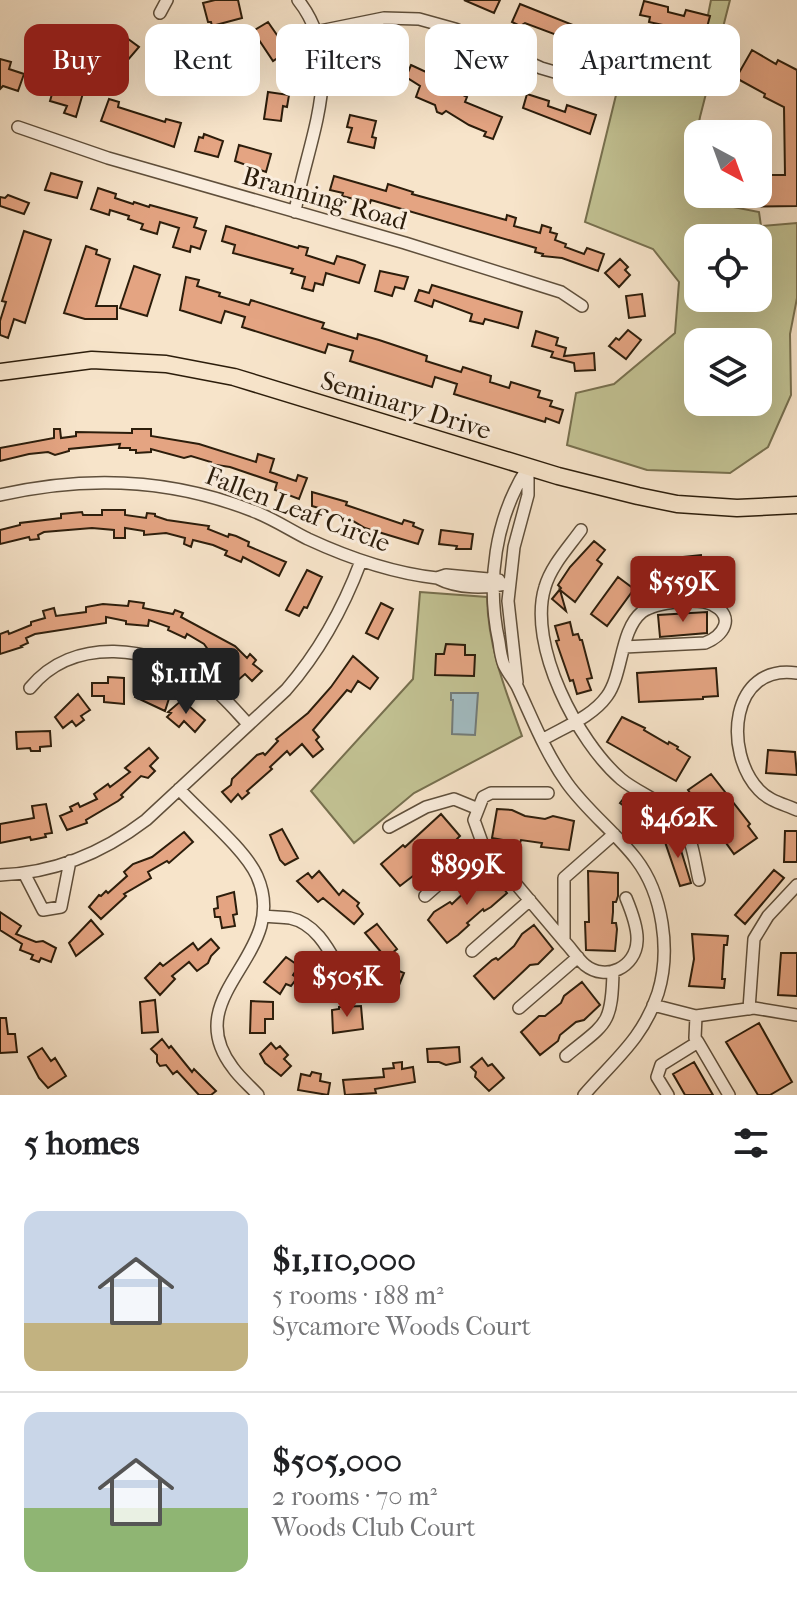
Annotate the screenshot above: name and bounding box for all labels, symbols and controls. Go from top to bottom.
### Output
chip: Buy [24,24,129,96]
chip: Rent [145,24,260,96]
chip: Filters [276,24,409,96]
chip: New [425,24,537,96]
chip: Apartment [553,24,740,96]
north arrow [684,120,772,208]
map controls [684,120,772,416]
street label: Branning Road [239,160,412,237]
button: locate [684,224,772,312]
button: layers [684,328,772,416]
street label: Seminary Drive [317,365,495,446]
street label: Fallen Leaf Circle [201,460,395,559]
pin: $559K [627,556,739,624]
text: $559K [648,566,718,597]
pin: $1.11M [121,648,251,716]
text: $1.11M [151,658,221,689]
pin: $462K [622,792,734,860]
text: $462K [640,802,716,833]
pin: $899K [411,839,523,907]
text: $899K [430,849,504,880]
pin: $505K [291,951,403,1019]
text: $505K [312,961,382,992]
icon: filters [729,1121,773,1165]
text: 5 homes [24,1123,139,1163]
text: $1,110,000 [272,1240,416,1280]
icon: home [88,1243,184,1339]
text: 5 rooms · 188 m² [272,1280,444,1311]
text: Sycamore Woods Court [272,1311,531,1342]
text: $505,000 [272,1441,402,1481]
icon: home [88,1444,184,1540]
text: 2 rooms · 70 m² [272,1481,437,1512]
text: Woods Club Court [272,1512,475,1543]

